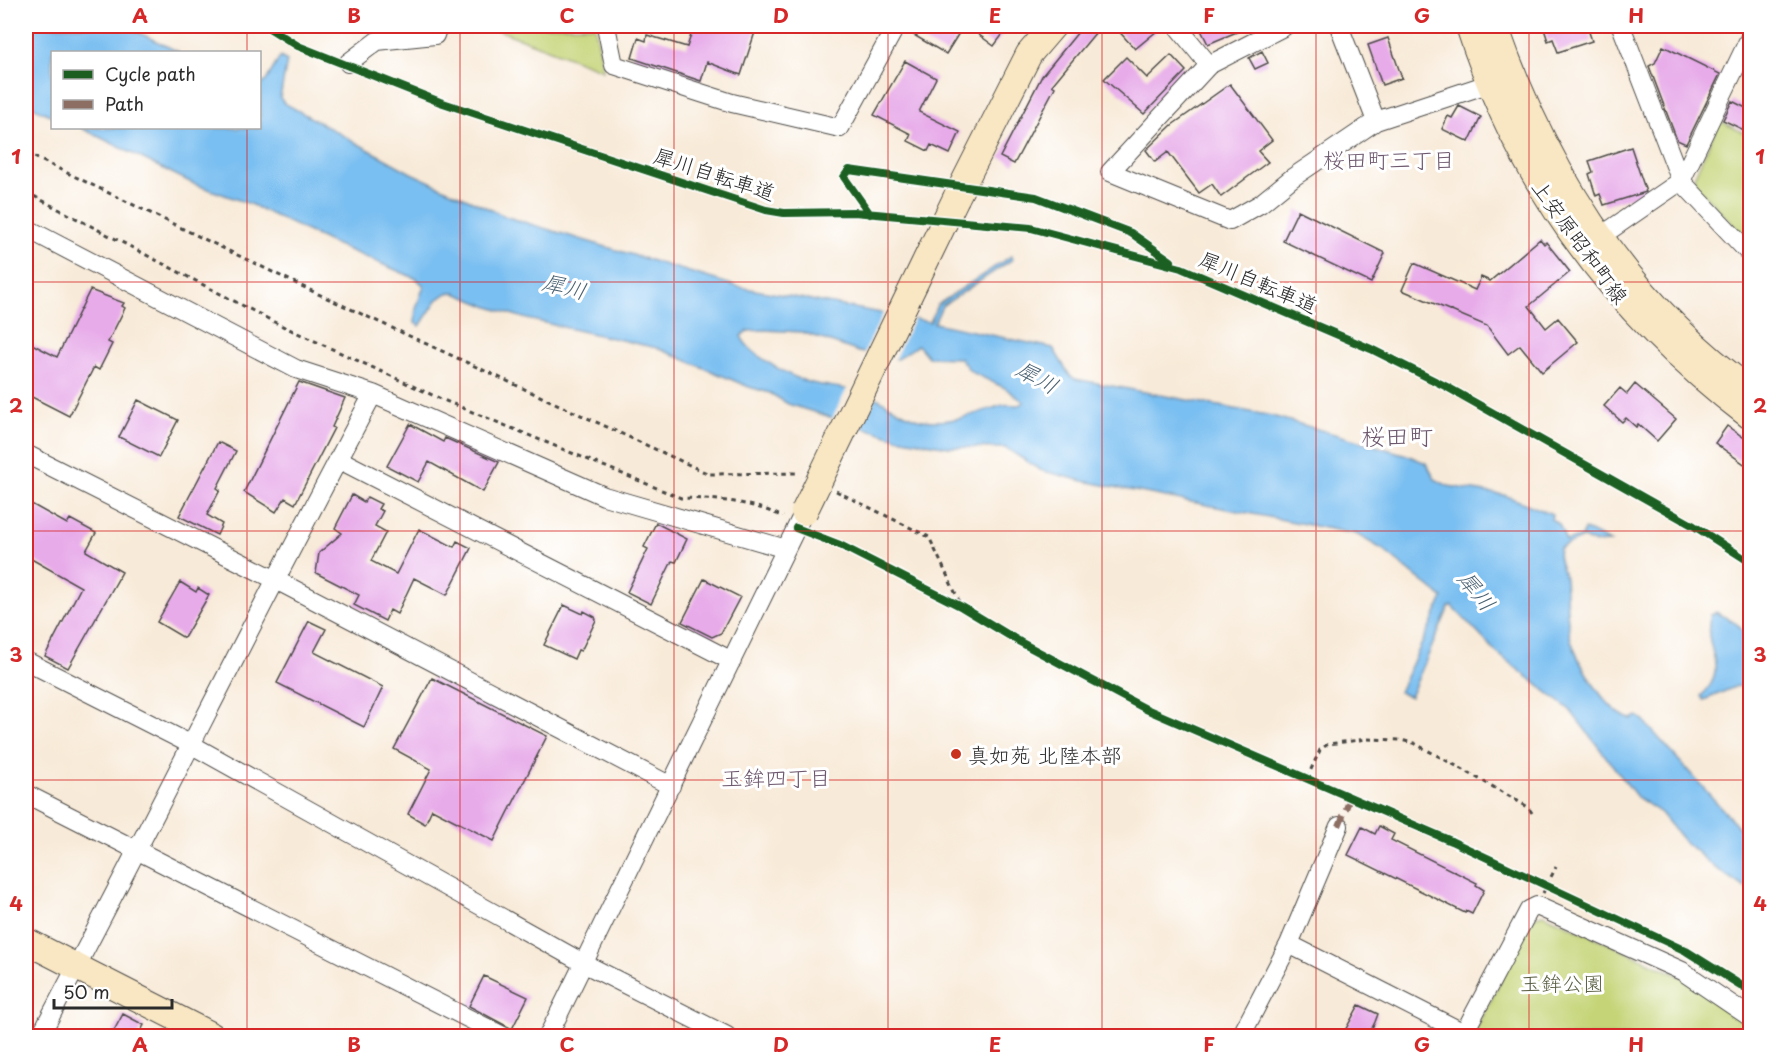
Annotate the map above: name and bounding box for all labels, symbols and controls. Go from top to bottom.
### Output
text: A [132,0,148,30]
text: B [347,0,361,30]
text: C [559,0,575,30]
text: D [773,0,789,30]
text: E [989,0,1001,30]
text: F [1203,0,1215,30]
text: G [1414,0,1430,30]
text: H [1628,0,1644,30]
legend [51,51,261,129]
text: Cycle path [105,60,196,87]
text: Path [105,90,144,117]
street label: 犀川自転車道 [650,138,780,208]
text: 1 [11,141,21,171]
text: 1 [1755,141,1765,171]
district label: 桜田町三丁目 [1323,142,1455,175]
street label: 上安原昭和町線 [1525,172,1637,310]
street label: 犀川自転車道 [1195,242,1323,320]
water label: 犀川 [540,264,590,306]
water label: 犀川 [1011,351,1065,401]
text: 2 [9,390,23,420]
text: 2 [1753,390,1767,420]
district label: 桜田町 [1361,417,1433,453]
water label: 犀川 [1451,563,1505,617]
text: 3 [9,639,23,669]
text: 3 [1753,639,1767,669]
place label: 真如苑 北陸本部 [968,738,1122,770]
marker: 真如苑 北陸本部 [949,747,963,761]
district label: 玉鉾四丁目 [721,760,831,793]
text: 4 [9,888,23,918]
text: 4 [1753,888,1767,918]
park label: 玉鉾公園 [1520,966,1604,998]
scale bar [54,972,172,1010]
text: 50 m [63,978,110,1005]
text: A [132,1029,148,1059]
text: B [347,1029,361,1059]
text: C [559,1029,575,1059]
text: D [773,1029,789,1059]
text: E [989,1029,1001,1059]
text: F [1203,1029,1215,1059]
text: G [1414,1029,1430,1059]
text: H [1628,1029,1644,1059]

